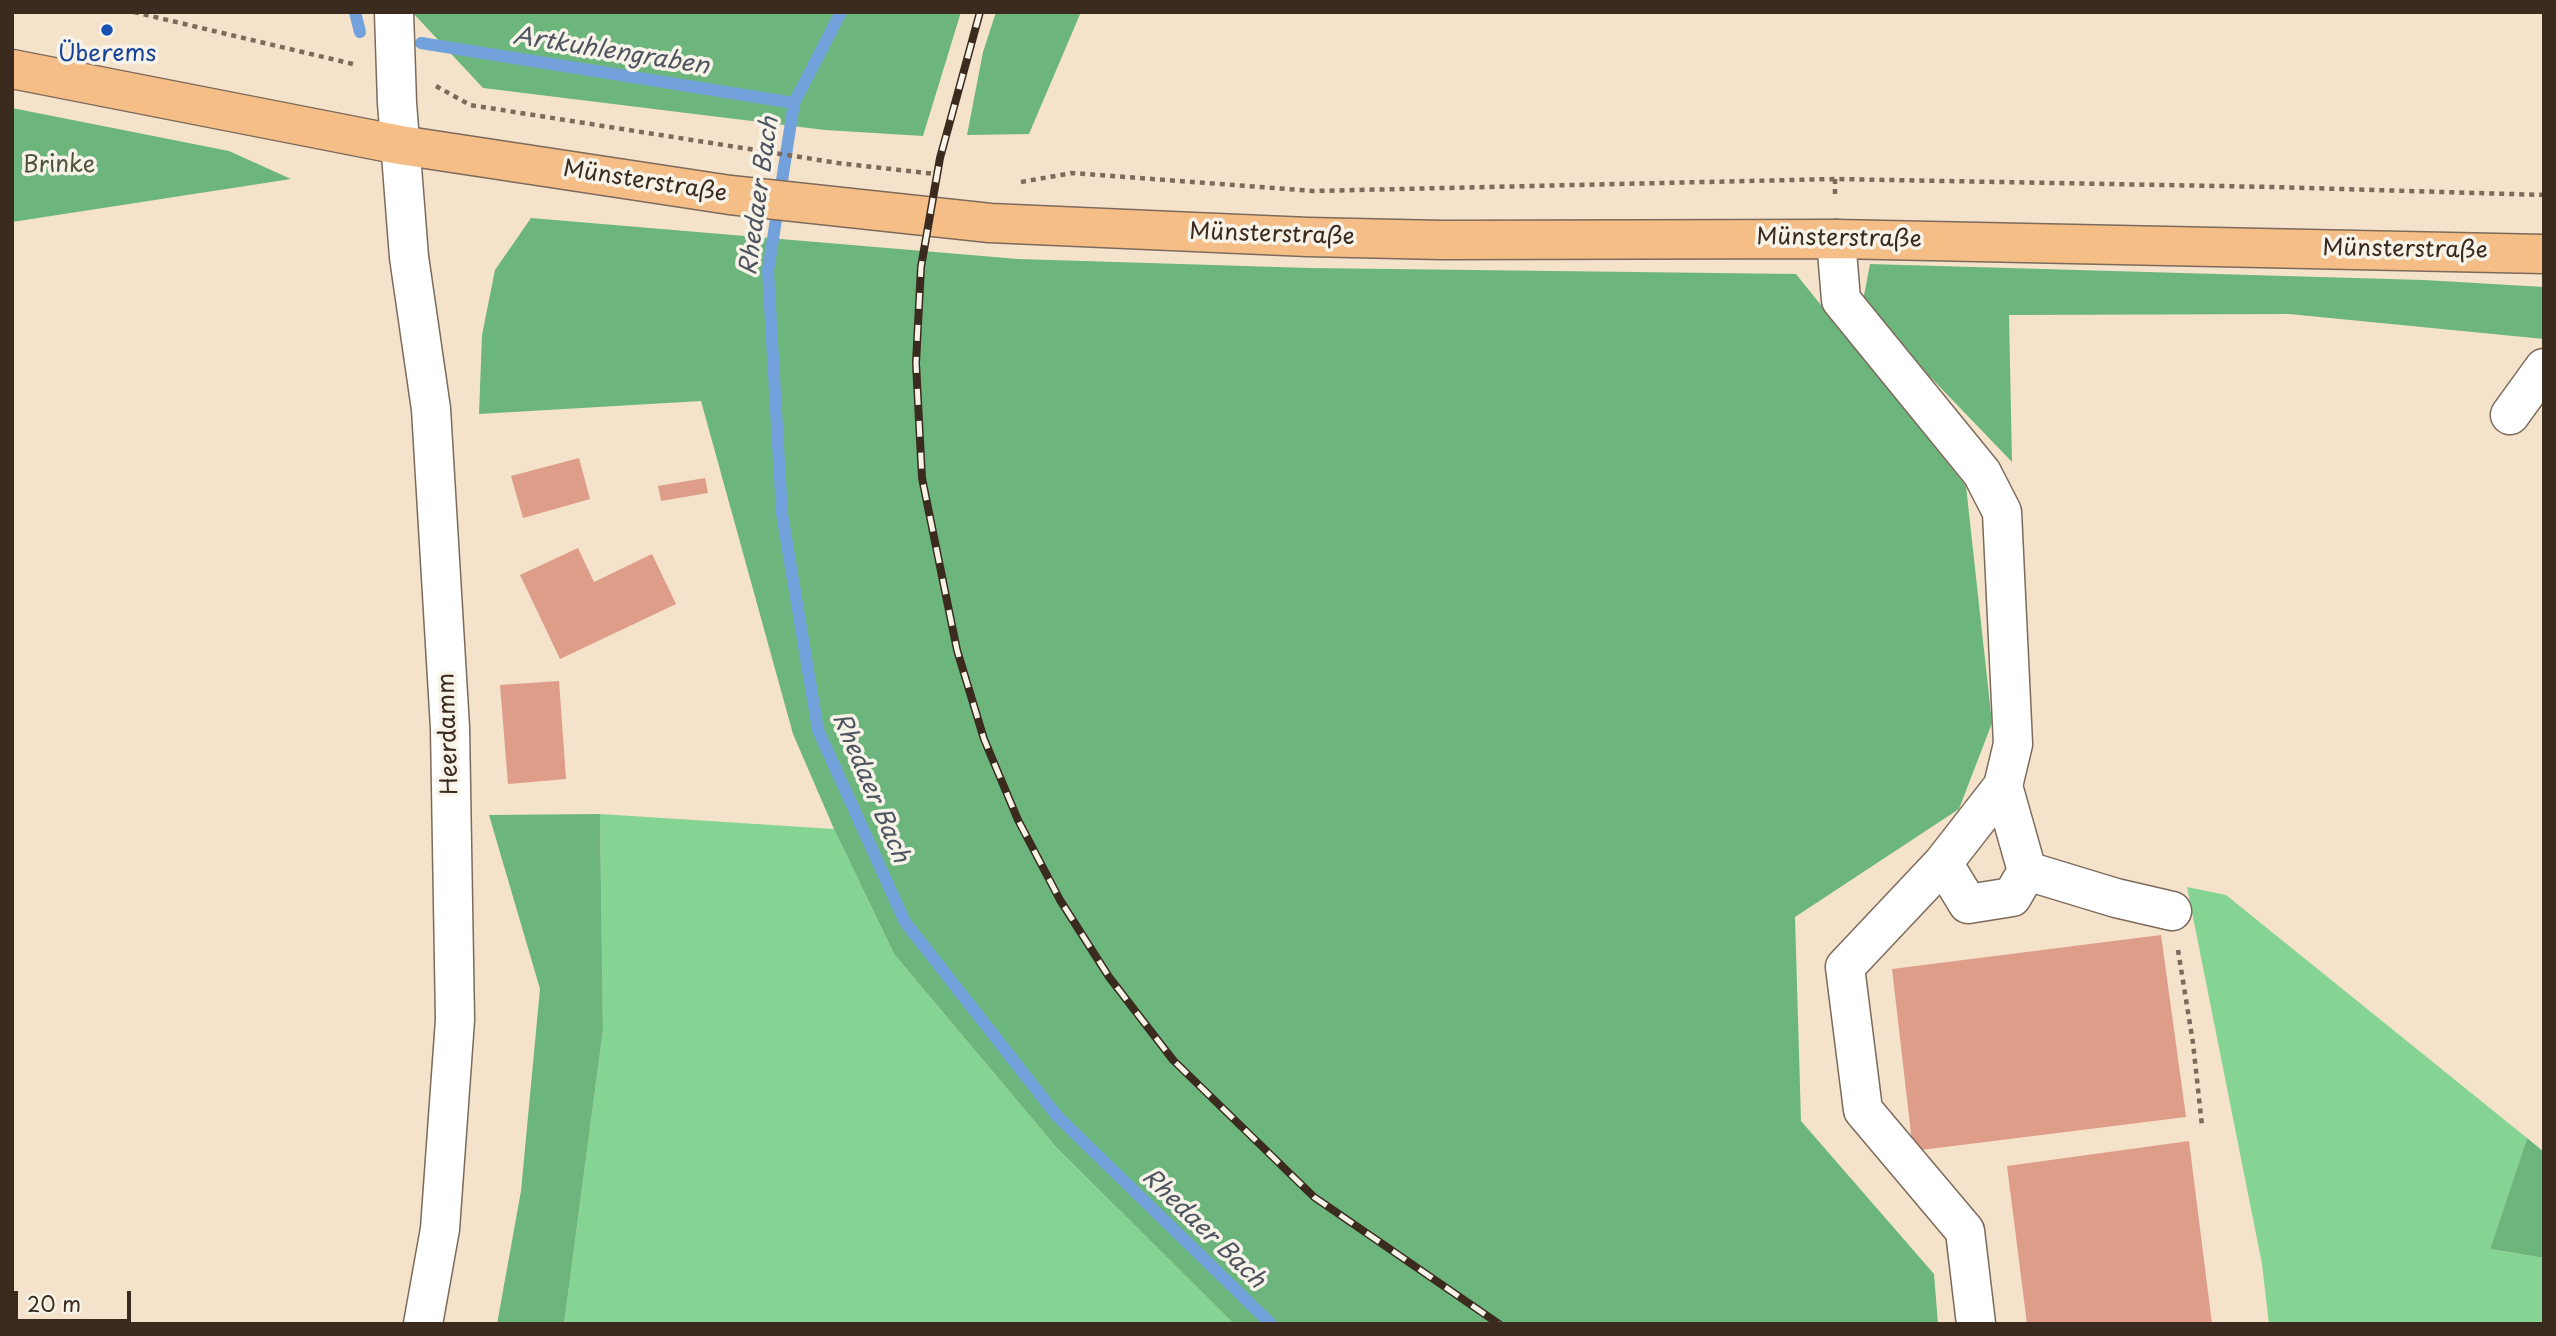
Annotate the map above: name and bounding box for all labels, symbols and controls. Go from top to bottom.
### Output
marker: Überems [99,22,115,38]
water label: Artkuhlengraben [511,22,711,82]
place label: Überems [58,41,156,69]
water label: Rhedaer Bach [735,115,785,277]
park label: Brinke [23,152,95,180]
street label: Münsterstraße [561,155,729,209]
street label: Münsterstraße [1189,218,1355,252]
street label: Münsterstraße [1756,224,1922,254]
street label: Münsterstraße [2322,235,2488,265]
street label: Heerdamm [433,672,465,796]
water label: Rhedaer Bach [826,709,914,867]
water label: Rhedaer Bach [1136,1163,1270,1295]
scale bar [18,1276,135,1320]
text: 20 m [27,1287,81,1319]

